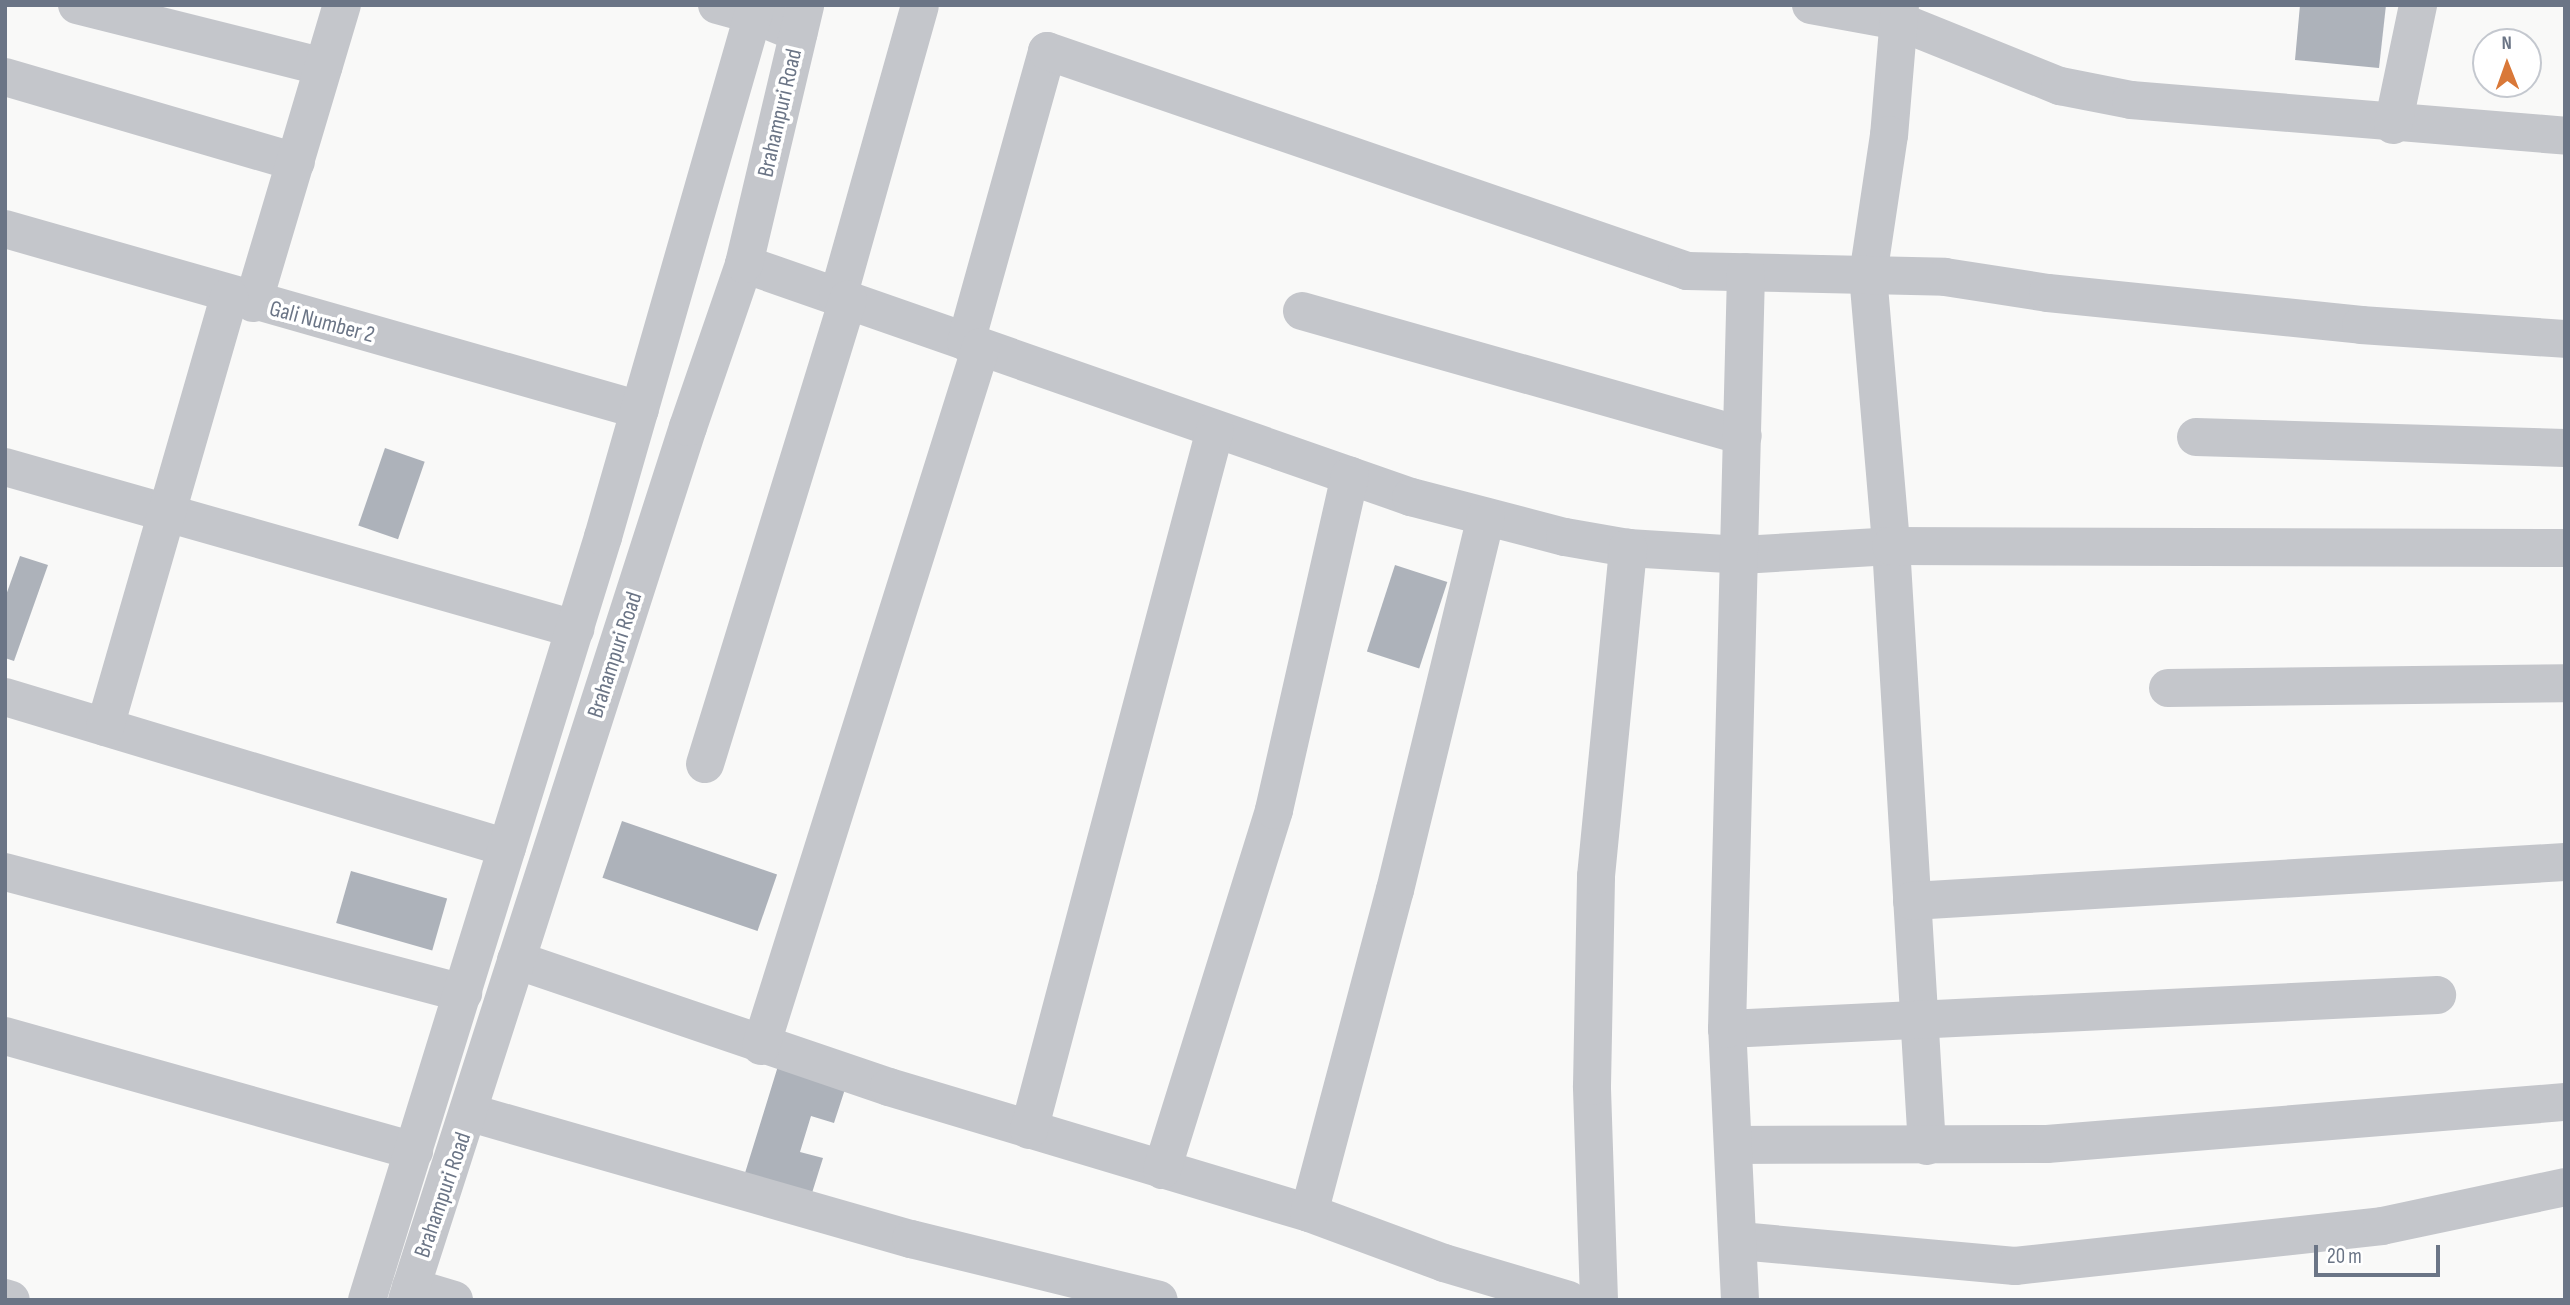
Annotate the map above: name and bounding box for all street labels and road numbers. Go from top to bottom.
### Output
street label: Brahampuri Road [752,46,808,180]
street label: Gali Number 2 [266,295,378,349]
street label: Brahampuri Road [582,589,648,721]
street label: Brahampuri Road [409,1129,477,1261]

